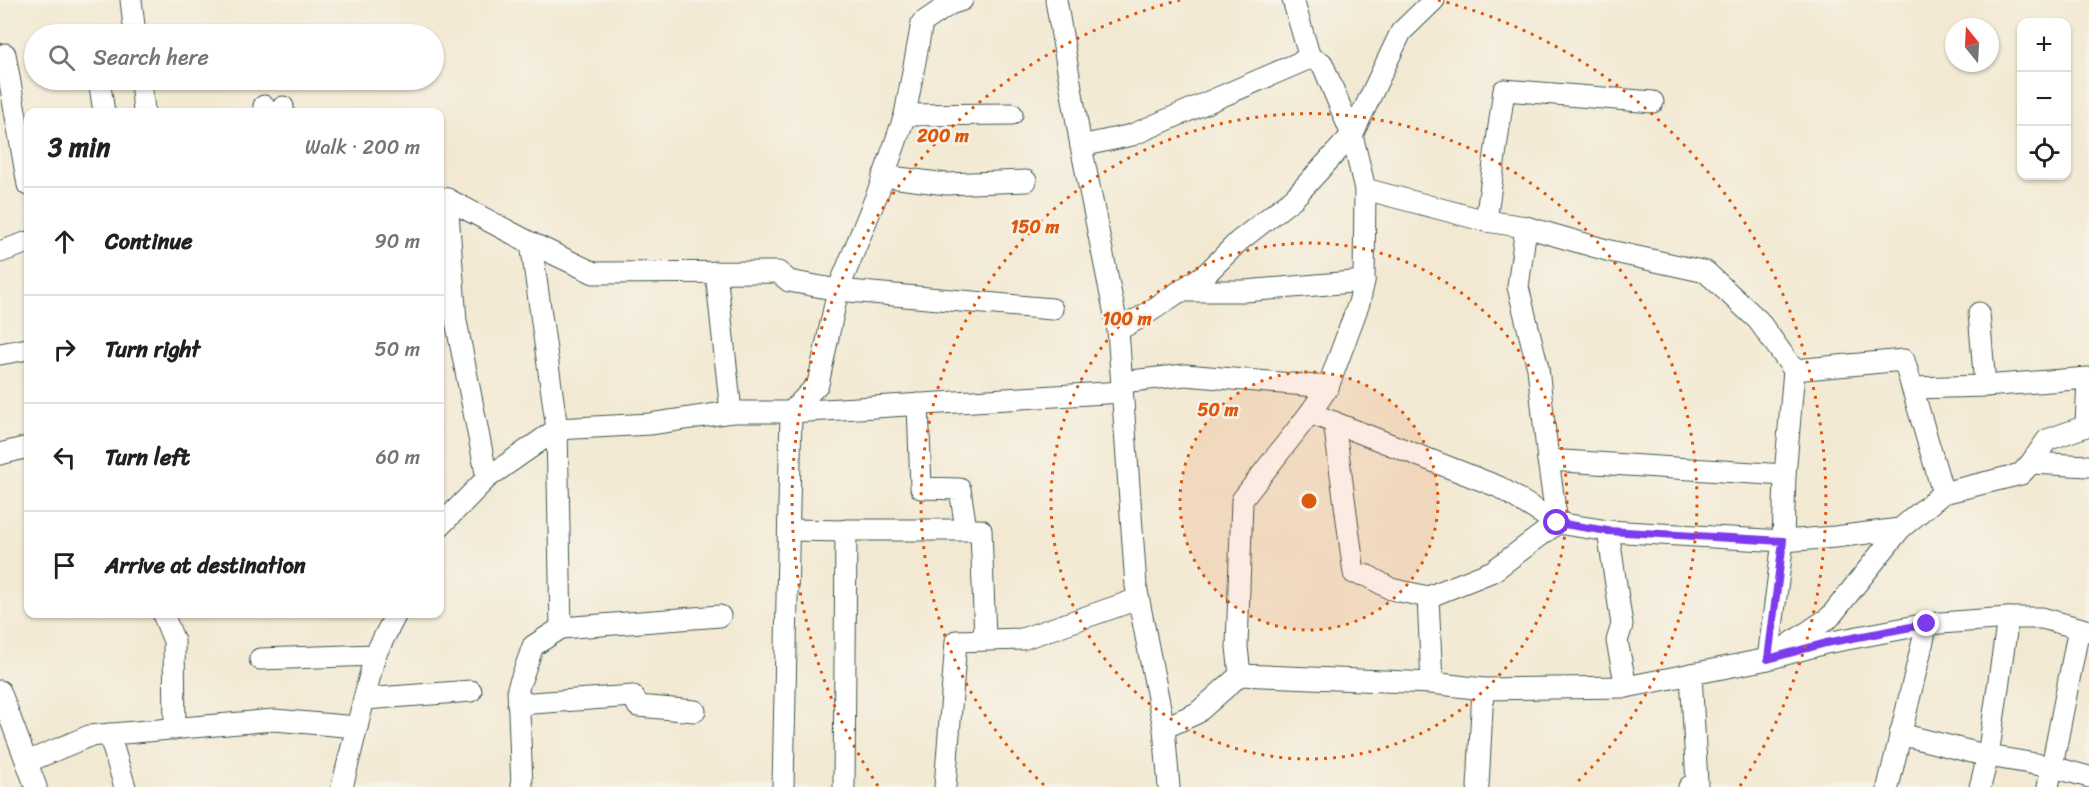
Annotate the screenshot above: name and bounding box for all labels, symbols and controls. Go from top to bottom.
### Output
north arrow [1945,18,1999,72]
map controls [2017,18,2071,180]
button: + [2017,18,2071,72]
search box [24,24,444,90]
text: Search here [93,38,209,77]
icon: search [45,41,78,74]
button: − [2017,72,2071,126]
text: 200 m [916,120,969,152]
text: 3 min [48,124,110,170]
button: locate [2017,126,2071,180]
text: Walk · 200 m [305,130,420,165]
text: 150 m [1011,211,1059,243]
text: Continue [105,222,193,261]
text: 90 m [375,224,420,259]
icon: ahead [48,225,81,258]
text: 100 m [1103,303,1152,335]
text: Turn right [105,330,200,369]
text: 50 m [375,332,420,367]
icon: right [48,333,81,366]
text: 50 m [1198,394,1239,426]
text: Turn left [105,438,190,477]
text: 60 m [375,440,420,475]
icon: left [48,441,81,474]
centre of rings [1299,491,1319,511]
route start [1543,509,1569,535]
text: Arrive at destination [105,546,306,585]
icon: arrive [48,549,81,582]
route end [1913,610,1939,636]

